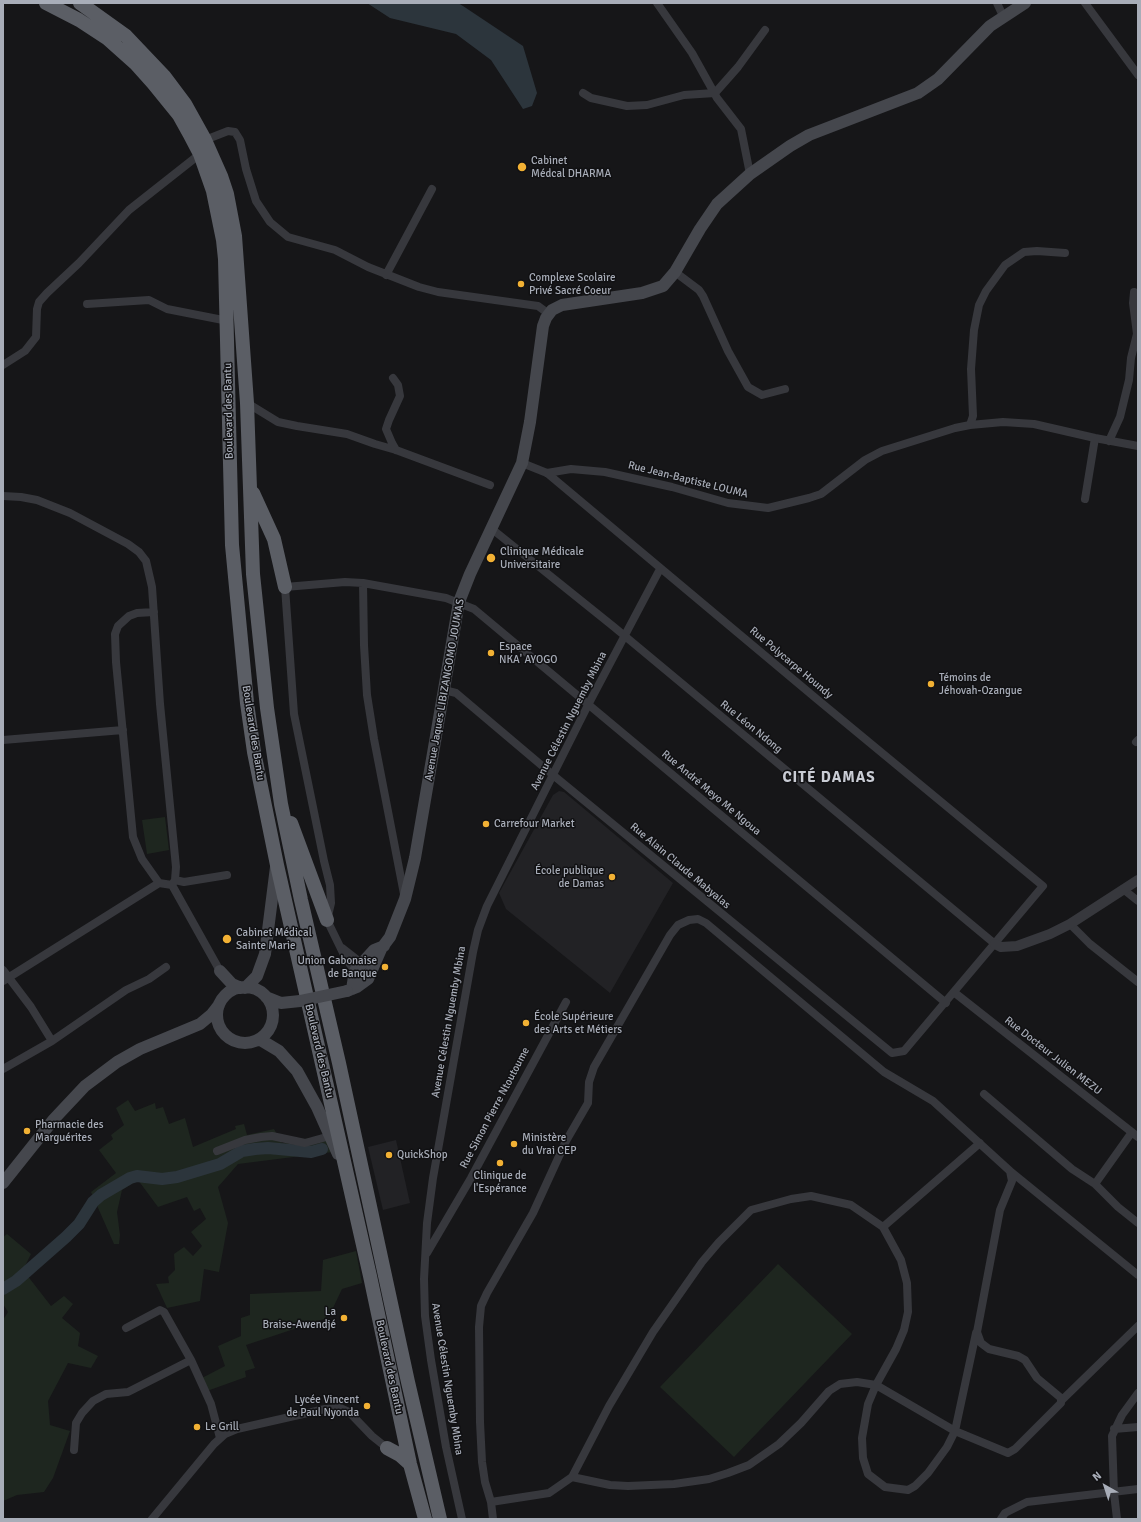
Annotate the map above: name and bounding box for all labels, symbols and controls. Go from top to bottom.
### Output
place label: Cabinet Médcal DHARMA [531,154,611,180]
marker: Cabinet Médcal DHARMA [516,161,528,173]
place label: Complexe Scolaire Privé Sacré Coeur [529,271,615,297]
marker: Complexe Scolaire Privé Sacré Coeur [516,279,526,289]
street label: Boulevard des Bantu [222,363,236,459]
street label: Rue Jean-Baptiste LOUMA [627,459,749,501]
place label: Clinique Médicale Universitaire [500,545,584,571]
marker: Clinique Médicale Universitaire [485,552,497,564]
street label: Avenue Jaques LIBIZANGOMO JOUMAS [422,598,468,782]
street label: Rue Polycarpe Houndy [747,624,835,702]
place label: Espace NKA' AYOGO [499,640,557,666]
marker: Espace NKA' AYOGO [486,648,496,658]
street label: Avenue Célestin Nguemby Mbina [528,649,610,793]
place label: Témoins de Jéhovah-Ozangue [939,671,1022,697]
marker: Témoins de Jéhovah-Ozangue [926,679,936,689]
street label: Boulevard des Bantu [239,684,267,782]
street label: Rue Léon Ndong [717,698,785,756]
street label: Rue André Meyo Me Ngoua [659,748,763,838]
district label: CITÉ DAMAS [782,769,876,787]
place label: Carrefour Market [494,817,574,831]
marker: Carrefour Market [481,819,491,829]
street label: Rue Alain Claude Mabyalas [627,820,733,912]
place label: École publique de Damas [535,864,604,890]
marker: École publique de Damas [607,872,617,882]
place label: Cabinet Médical Sainte Marie [236,926,312,952]
marker: Cabinet Médical Sainte Marie [221,933,233,945]
street label: Avenue Célestin Nguemby Mbina [429,945,469,1099]
place label: Union Gabonaise de Banque [297,954,377,980]
marker: Union Gabonaise de Banque [380,962,390,972]
street label: Boulevard des Bantu [302,1003,336,1099]
place label: École Supérieure des Arts et Métiers [534,1010,622,1036]
street label: Rue Docteur Julien MEZU [1002,1014,1104,1098]
marker: École Supérieure des Arts et Métiers [521,1018,531,1028]
street label: Rue Simon Pierre Ntoutoume [457,1045,533,1171]
place label: Pharmacie des Marguérites [35,1118,104,1144]
marker: Pharmacie des Marguérites [22,1126,32,1136]
place label: Ministère du Vrai CEP [522,1131,576,1157]
marker: Ministère du Vrai CEP [509,1139,519,1149]
place label: QuickShop [397,1148,447,1162]
marker: QuickShop [384,1150,394,1160]
marker: Clinique de l'Espérance [495,1158,505,1168]
place label: Clinique de l'Espérance [473,1169,527,1195]
street label: Avenue Célestin Nguemby Mbina [428,1302,466,1456]
place label: La Braise-Awendjé [263,1305,336,1331]
marker: La Braise-Awendjé [339,1313,349,1323]
street label: Boulevard des Bantu [373,1319,405,1415]
place label: Lycée Vincent de Paul Nyonda [286,1393,359,1419]
marker: Lycée Vincent de Paul Nyonda [362,1401,372,1411]
place label: Le Grill [205,1420,239,1434]
marker: Le Grill [192,1422,202,1432]
north arrow [1085,1466,1125,1506]
text: N [1090,1469,1104,1484]

